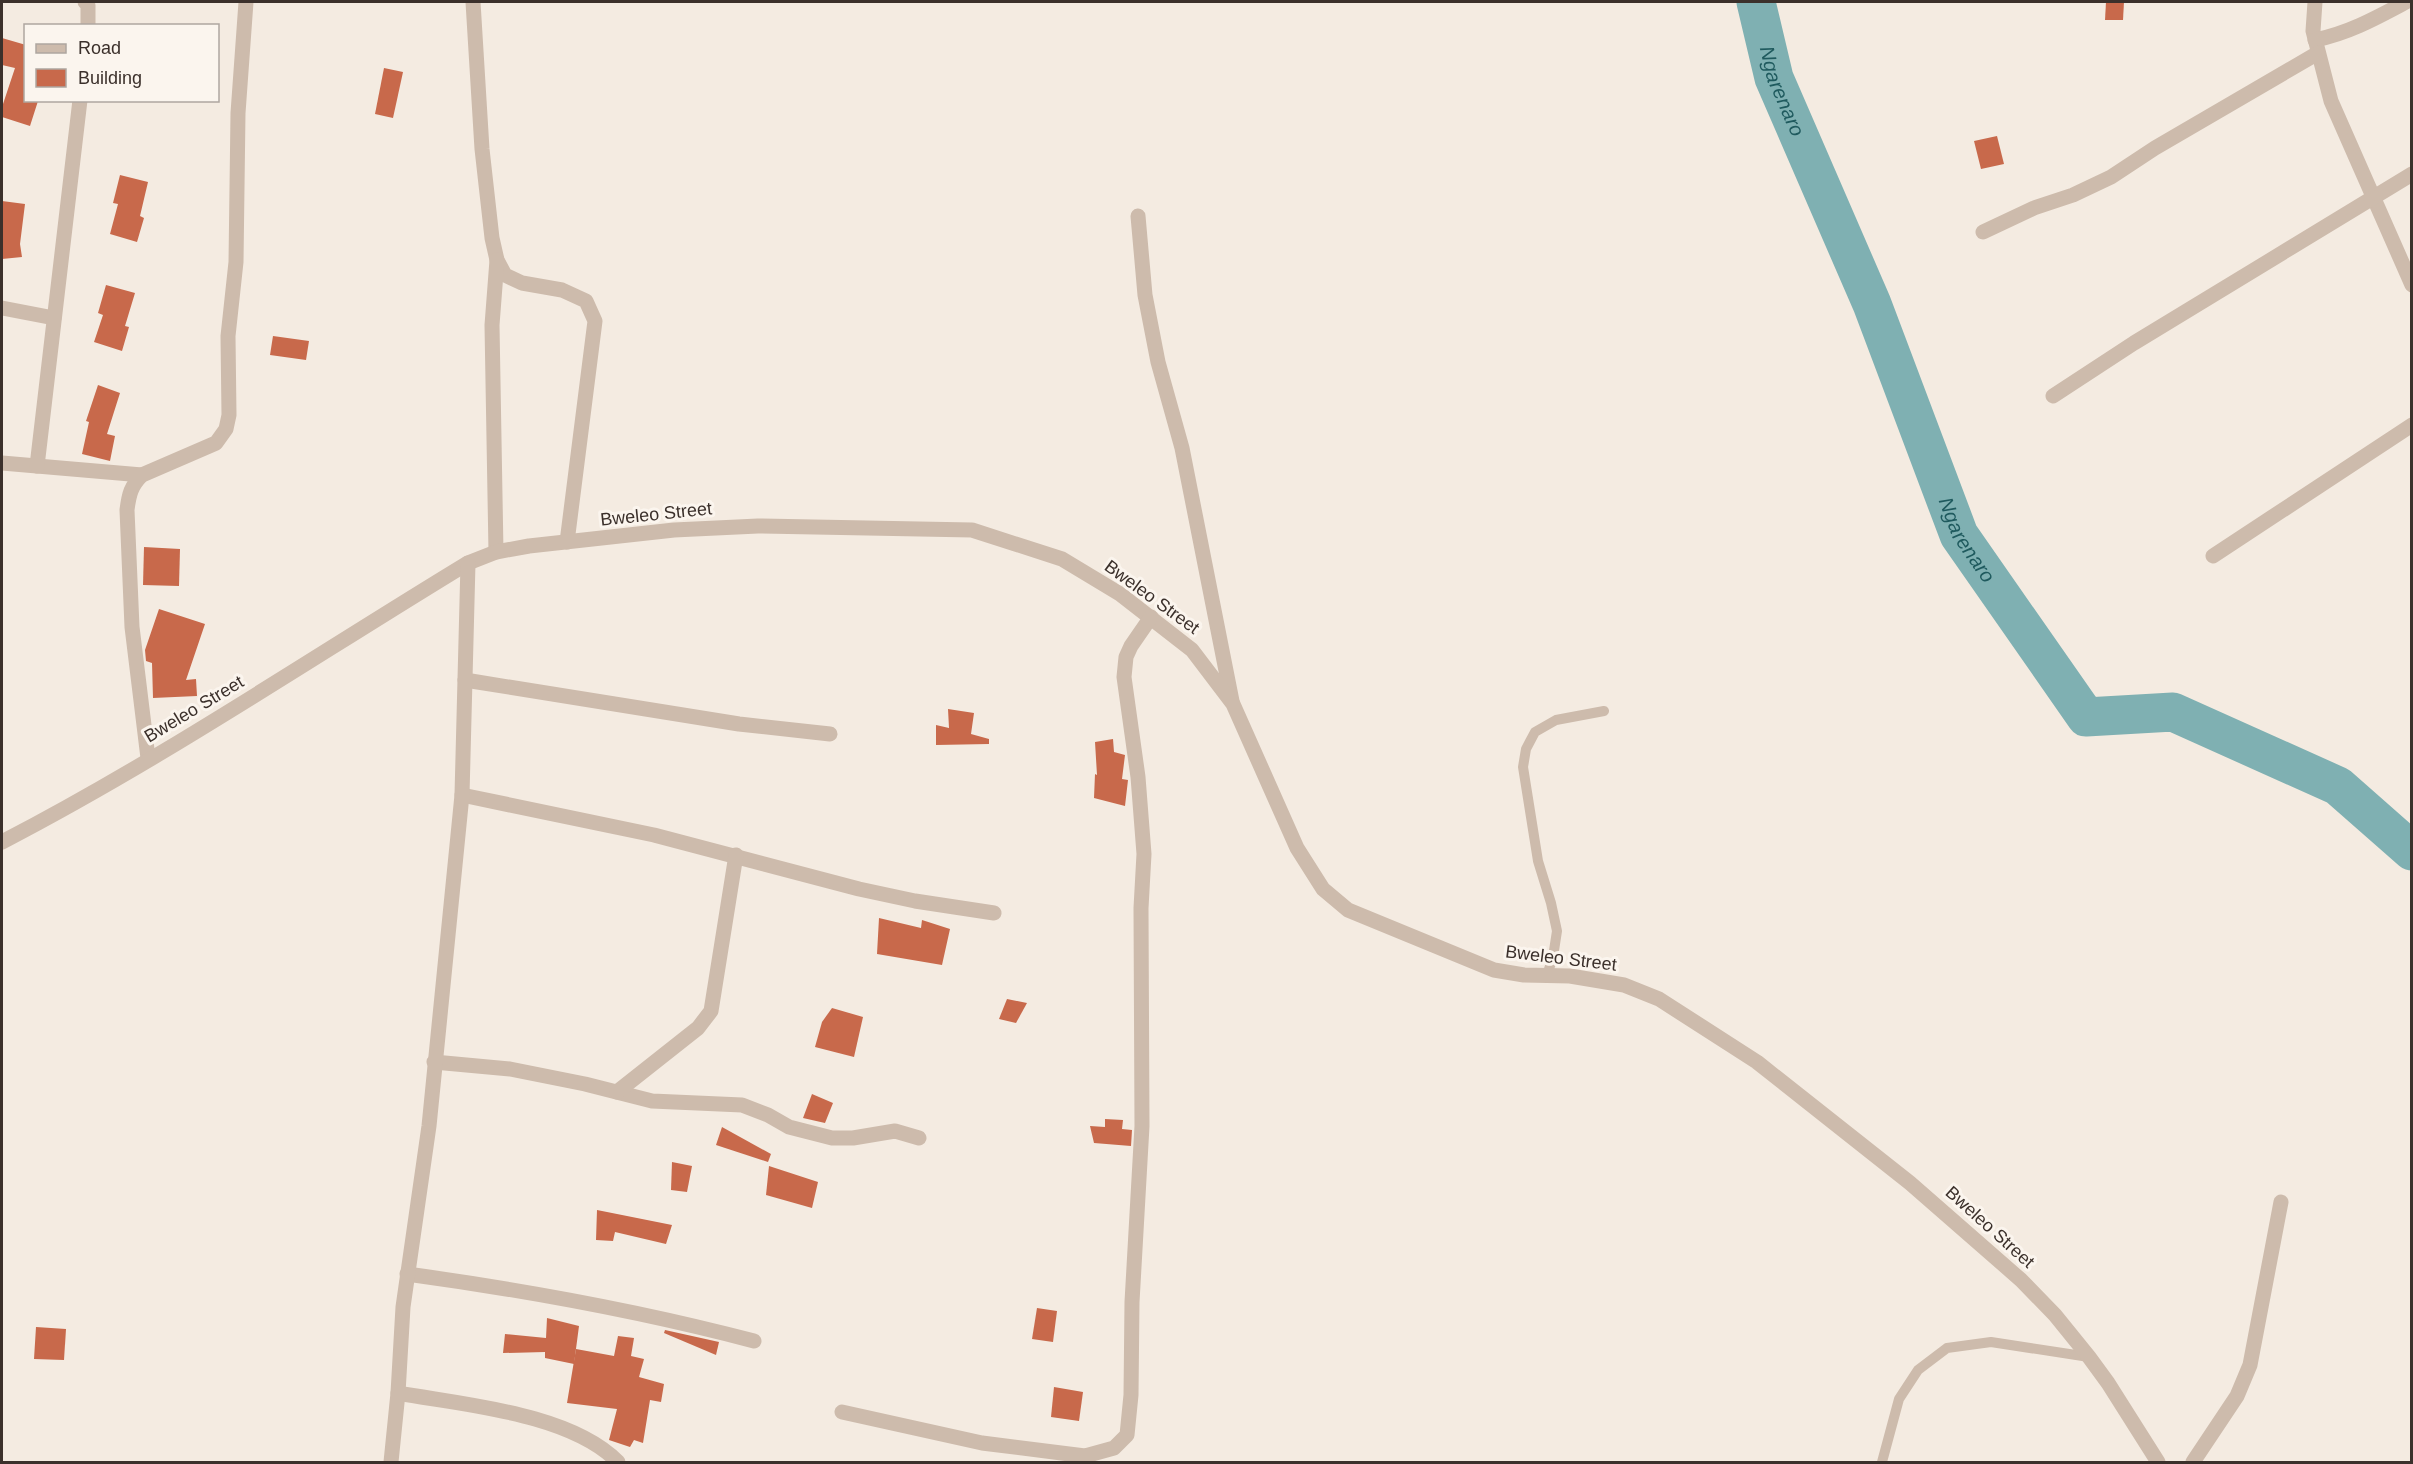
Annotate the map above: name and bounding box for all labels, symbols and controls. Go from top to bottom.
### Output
legend [24,24,219,102]
text: Road [78,38,121,58]
water label: Ngarenaro [1756,44,1809,139]
text: Building [78,68,142,88]
water label: Ngarenaro [1935,494,1999,586]
street label: Bweleo Street [599,498,713,530]
street label: Bweleo Street [1101,556,1203,638]
street label: Bweleo Street [141,672,247,746]
street label: Bweleo Street [1504,941,1618,975]
street label: Bweleo Street [1942,1182,2038,1272]

